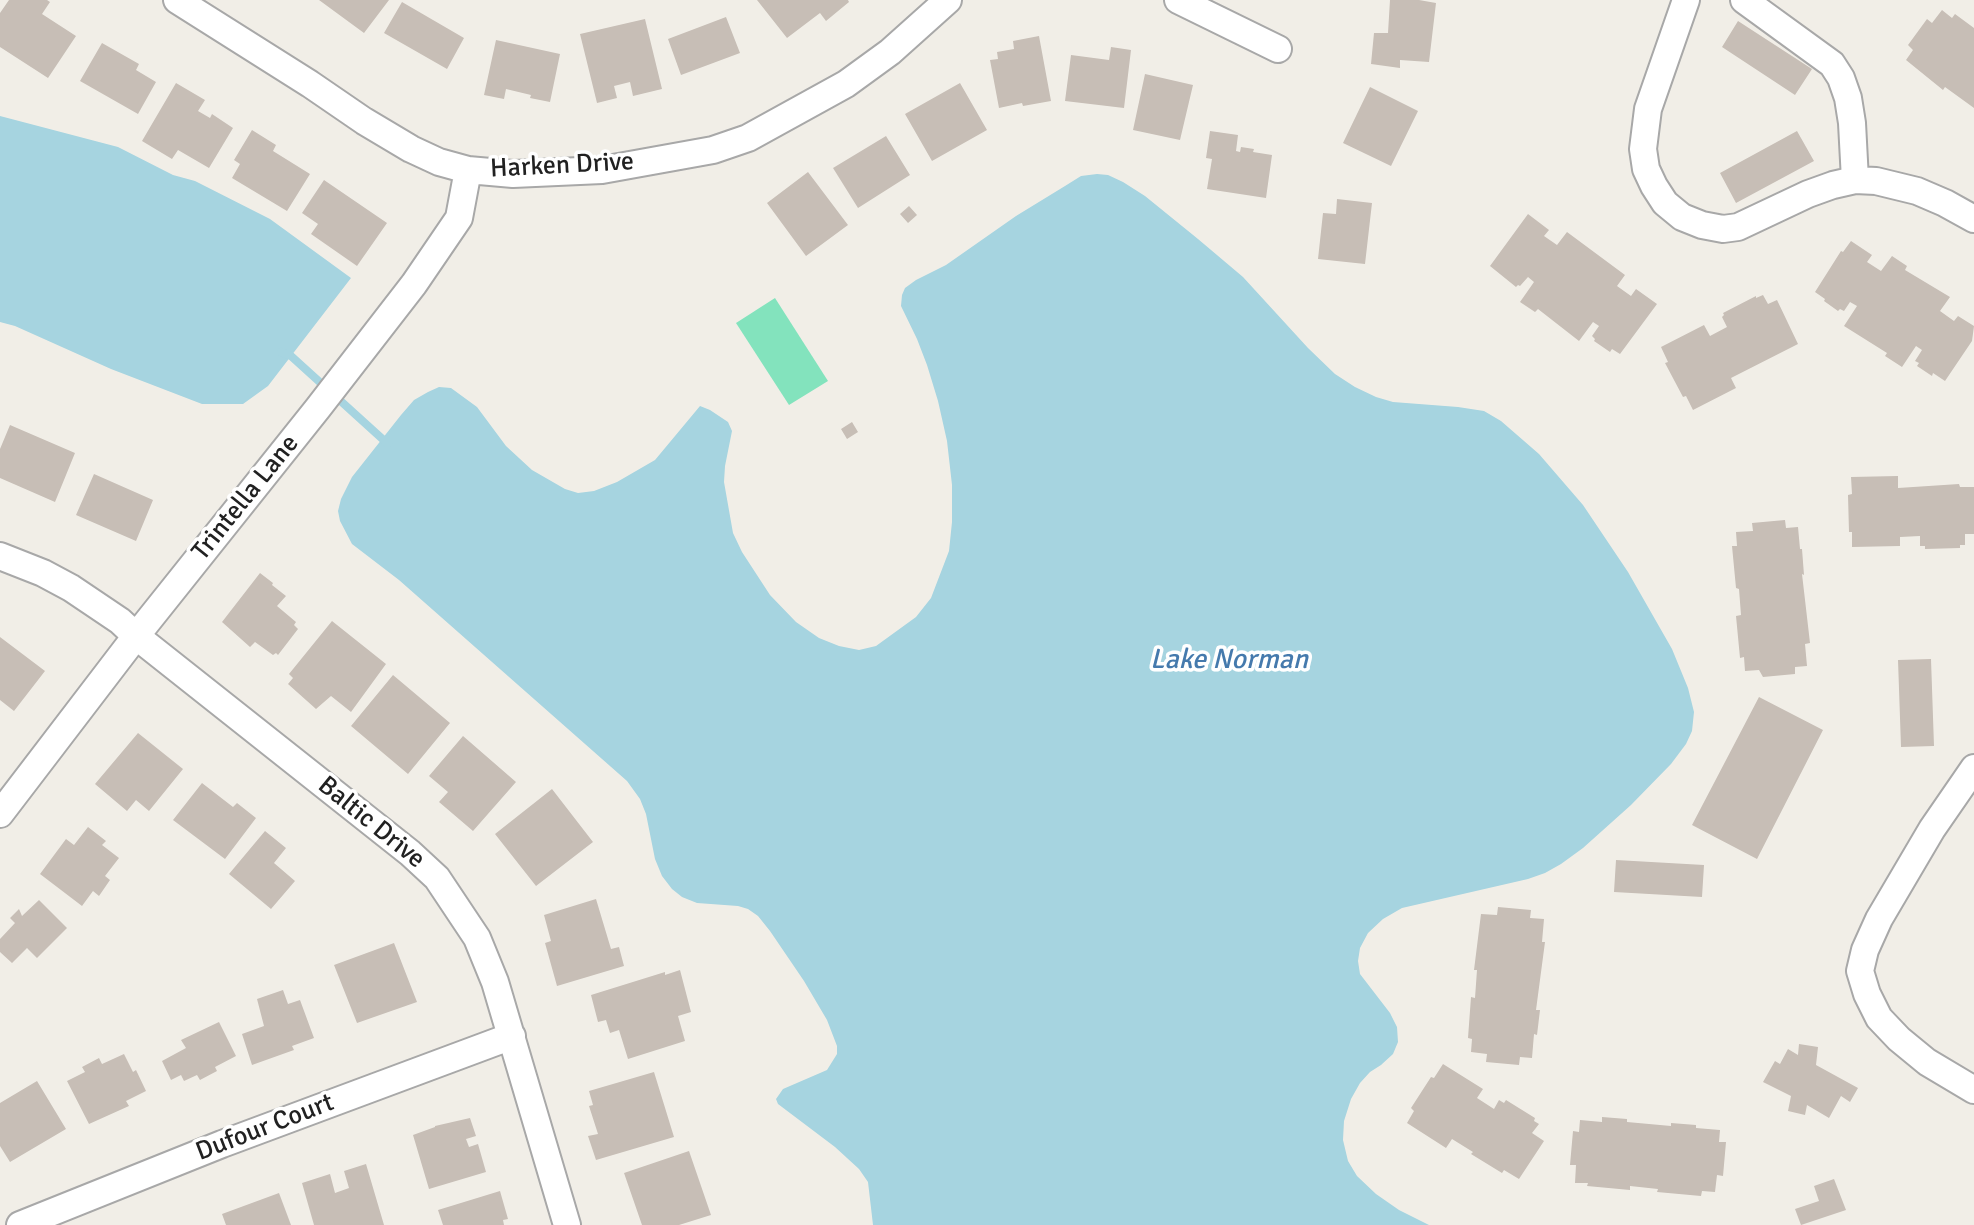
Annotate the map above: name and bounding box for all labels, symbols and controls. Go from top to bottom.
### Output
street label: Harken Drive [489,147,635,185]
street label: Trintella Lane [186,429,306,567]
water label: Lake Norman [1150,644,1308,678]
street label: Baltic Drive [311,770,431,876]
street label: Dufour Court [192,1087,338,1169]

